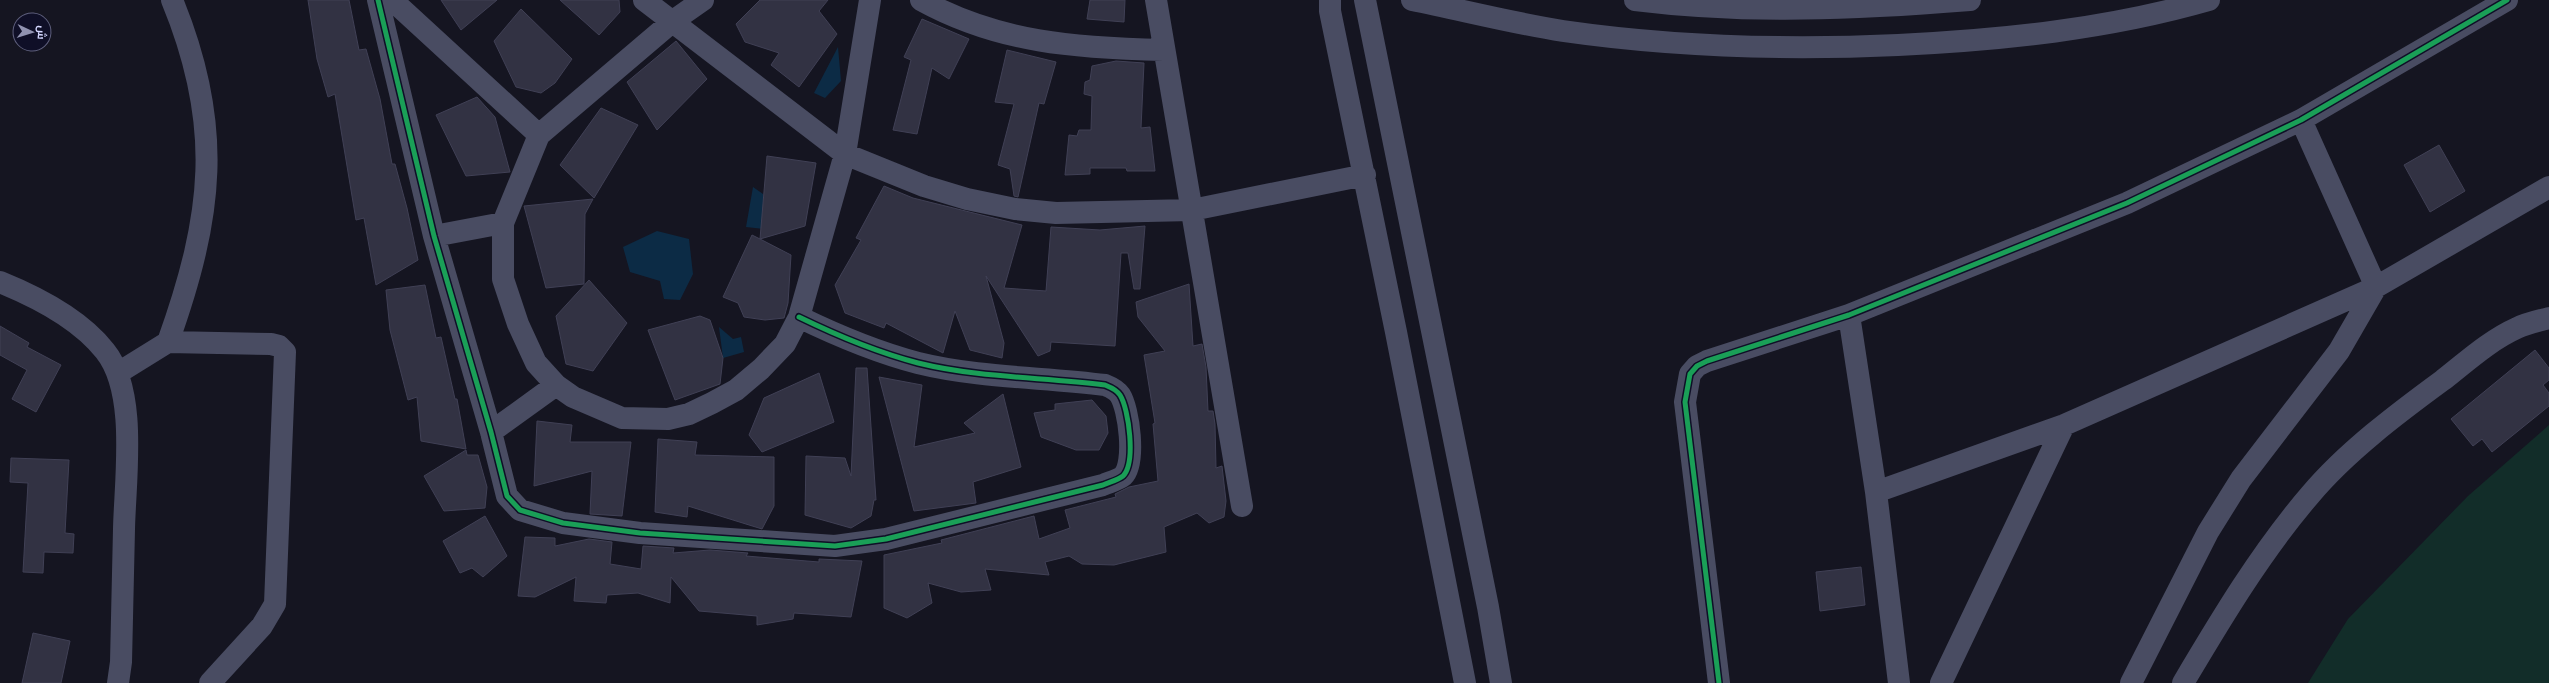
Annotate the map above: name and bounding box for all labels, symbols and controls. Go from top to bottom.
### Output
north arrow [12,12,52,52]
text: ش [35,25,49,40]

